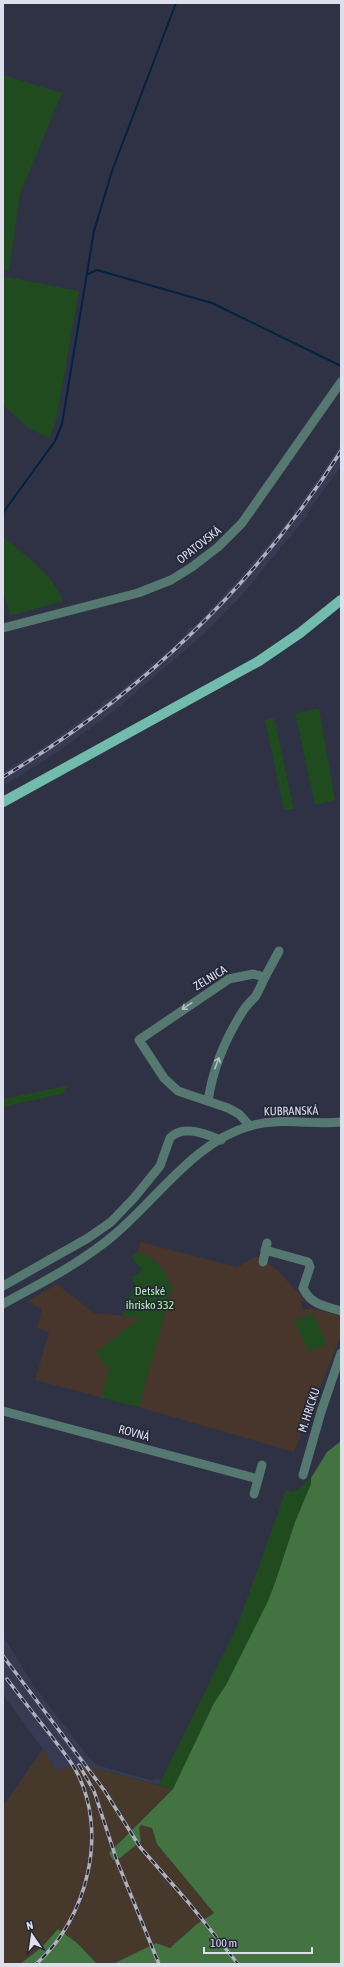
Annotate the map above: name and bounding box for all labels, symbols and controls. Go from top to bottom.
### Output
street label: OPATOVSKÁ [174,523,224,567]
street label: ZELNICA [191,963,229,993]
one-way arrow [182,1002,193,1010]
one-way arrow [214,1056,221,1069]
street label: KUBRANSKÁ [264,1104,318,1118]
park label: Detské ihrisko 332 [126,1284,174,1312]
street label: M. HRICKU [295,1386,323,1434]
street label: ROVNÁ [117,1422,151,1444]
north arrow [12,1915,52,1955]
text: N [25,1919,34,1932]
scale bar [204,1929,312,1955]
text: 100 m [210,1936,237,1950]

